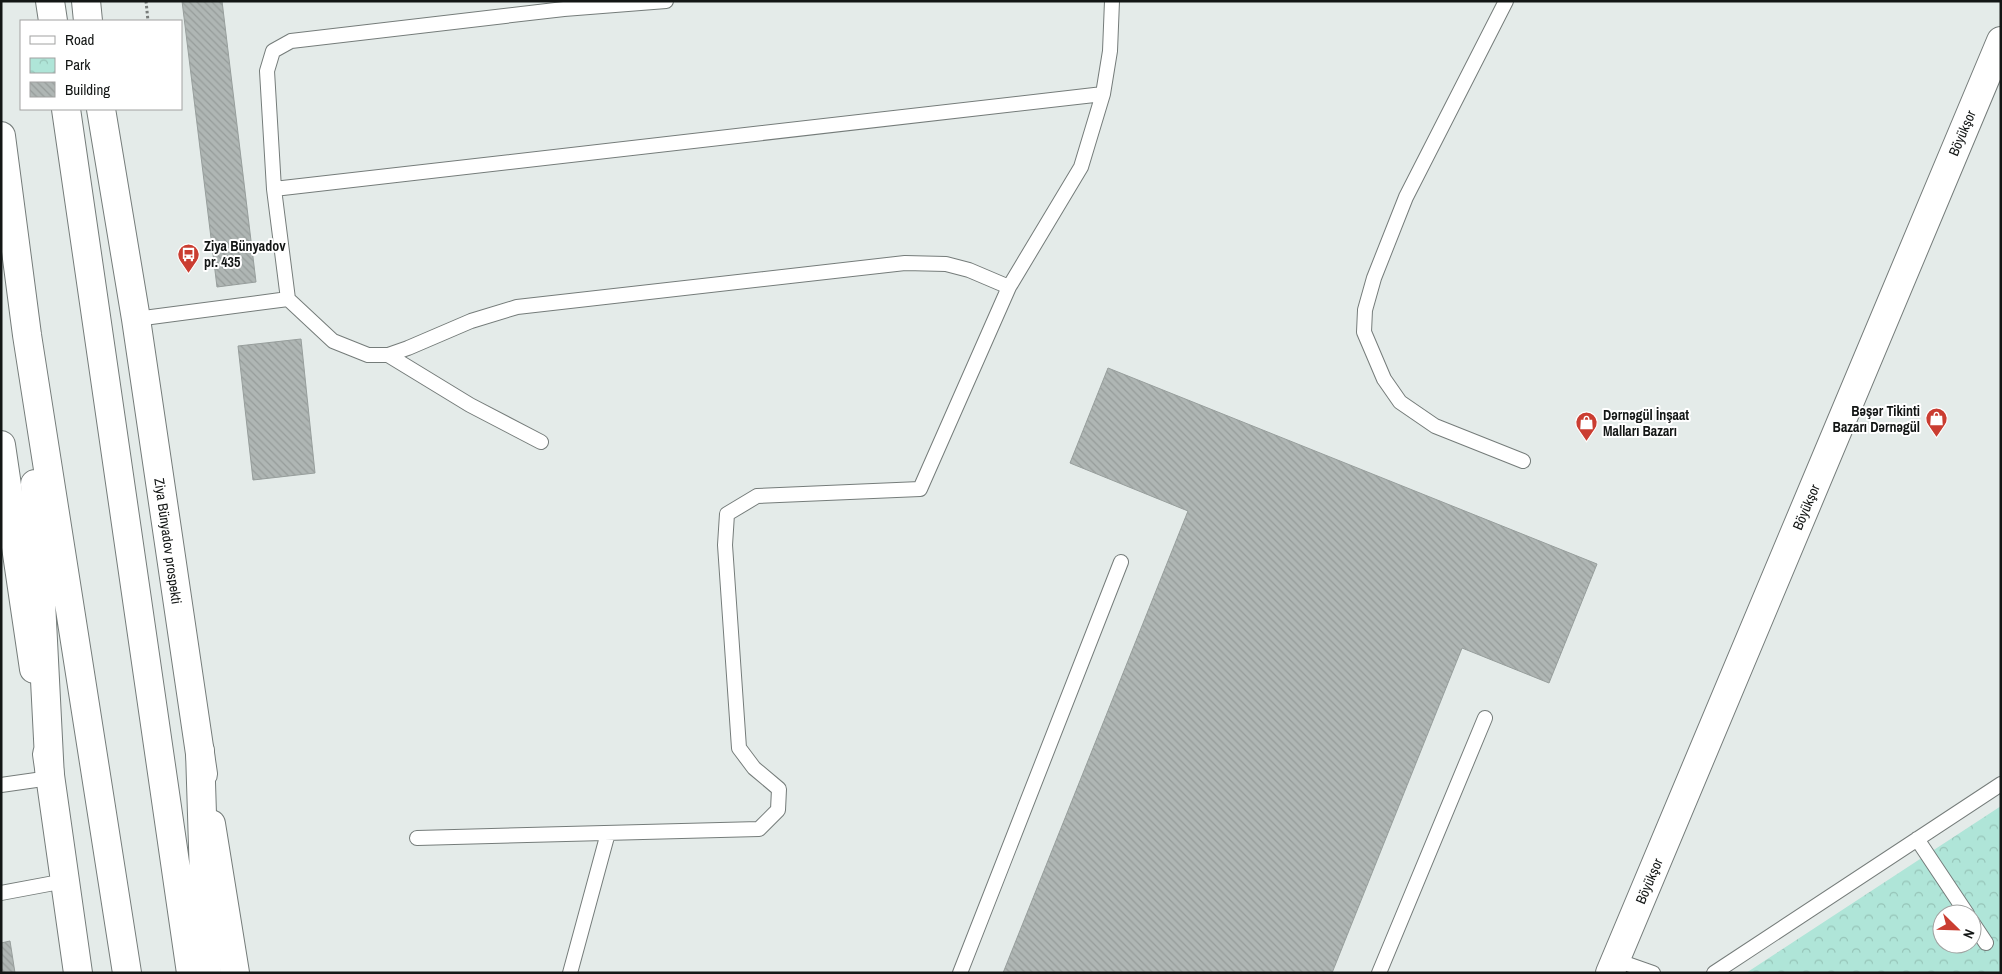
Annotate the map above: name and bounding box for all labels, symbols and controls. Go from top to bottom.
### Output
legend [20,20,182,110]
text: Road [65,29,94,50]
text: Park [65,54,91,75]
text: Building [65,79,110,100]
street label: Böyükşor [1944,107,1980,159]
place label: Ziya Bünyadov pr. 435 [204,237,286,271]
bus stop icon: Ziya Bünyadov pr. 435 [176,242,200,273]
place label: Bəşər Tikinti Bazarı Dərnəgül [1833,402,1920,436]
place label: Dərnəgül İnşaat Malları Bazarı [1603,406,1689,440]
shop icon: Bəşər Tikinti Bazarı Dərnəgül [1924,407,1948,438]
shop icon: Dərnəgül İnşaat Malları Bazarı [1575,411,1599,442]
street label: Ziya Bünyadov prospekti [150,477,186,605]
street label: Böyükşor [1788,481,1824,533]
street label: Böyükşor [1631,855,1667,907]
north arrow [1932,904,1982,954]
text: N [1959,927,1979,941]

